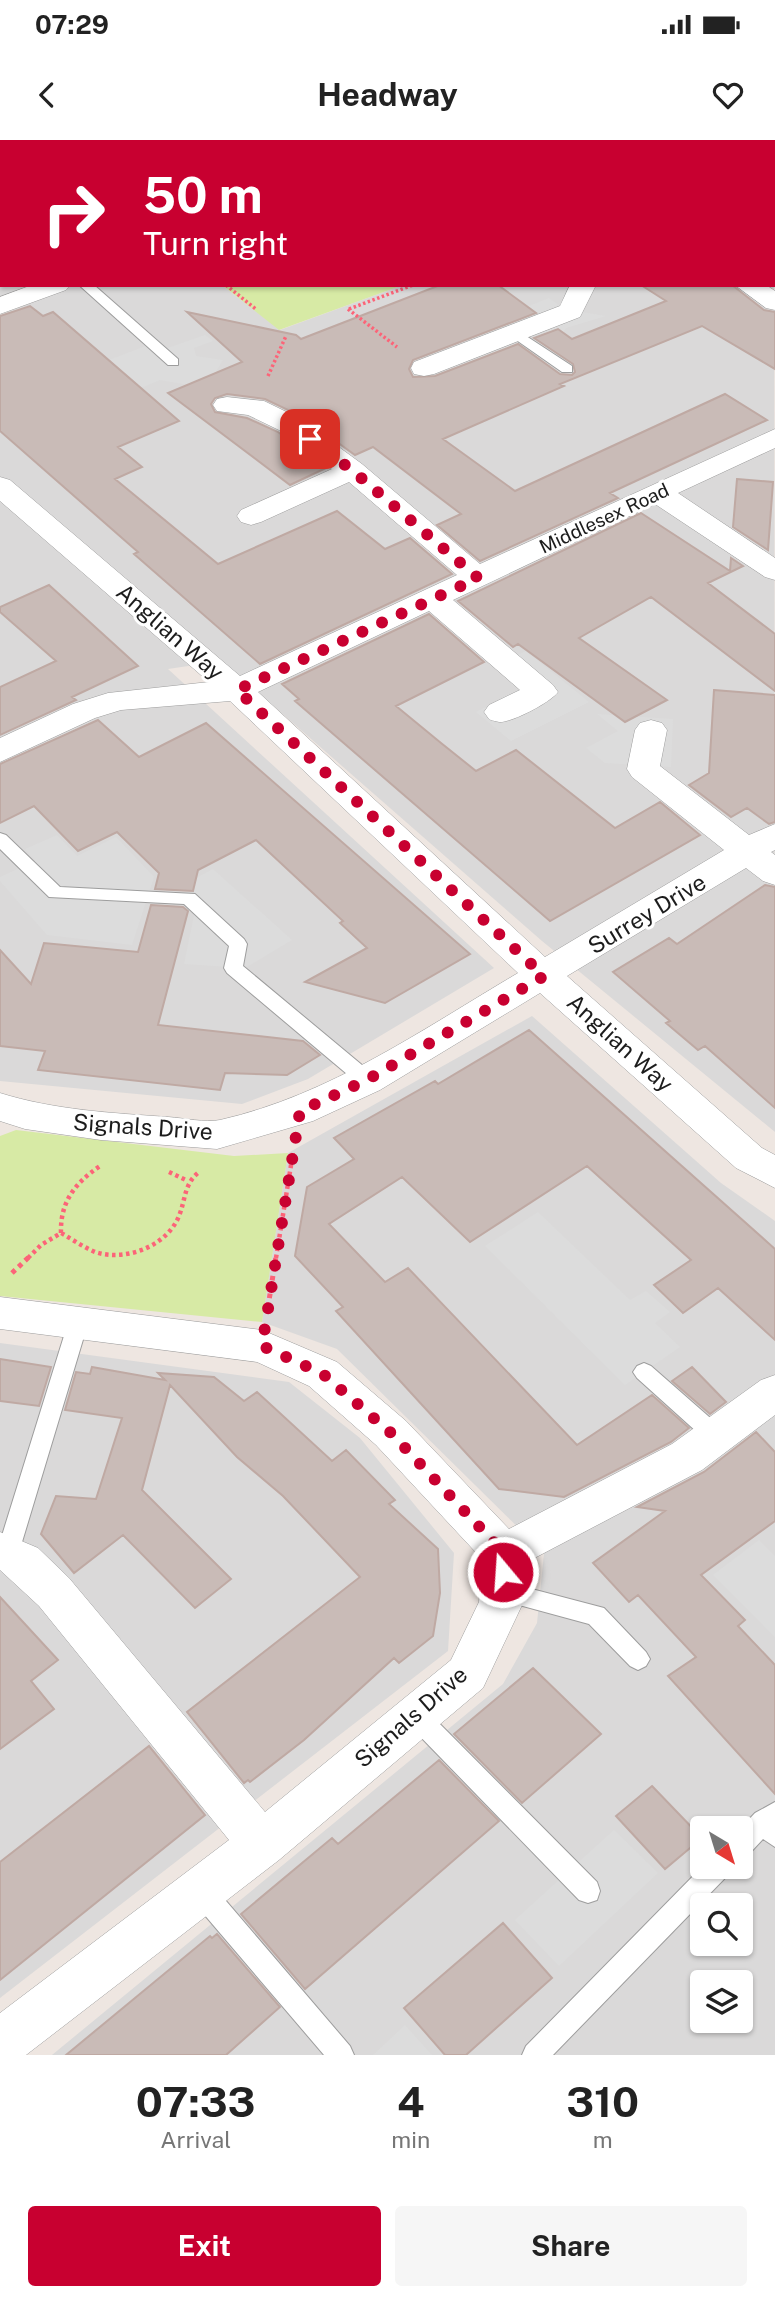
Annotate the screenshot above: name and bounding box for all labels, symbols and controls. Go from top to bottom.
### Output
text: 07:29 [35,9,109,40]
icon: back [28,76,66,114]
text: Headway [317,76,458,113]
icon: heart [709,76,747,114]
text: 50 m [143,166,263,224]
icon: right [28,168,119,259]
text: Turn right [143,225,288,262]
pin [280,409,340,469]
icon: arrive [291,420,329,458]
street label: Middlesex Road [536,478,672,558]
street label: Anglian Way [111,578,229,685]
street label: Surrey Drive [583,868,710,959]
street label: Anglian Way [562,988,679,1097]
street label: Signals Drive [72,1108,214,1145]
position arrow [466,1535,540,1609]
street label: Signals Drive [349,1660,472,1773]
north arrow [690,1816,752,1880]
map controls [690,1816,753,2033]
button: search [690,1893,753,1956]
button: layers [690,1970,753,2033]
text: 07:33 [136,2077,256,2126]
text: 4 [397,2077,425,2126]
text: 310 [566,2077,639,2126]
text: Arrival [160,2126,231,2153]
text: min [391,2126,430,2153]
text: m [593,2126,613,2153]
button: Exit [28,2206,381,2286]
button: Share [395,2206,747,2286]

